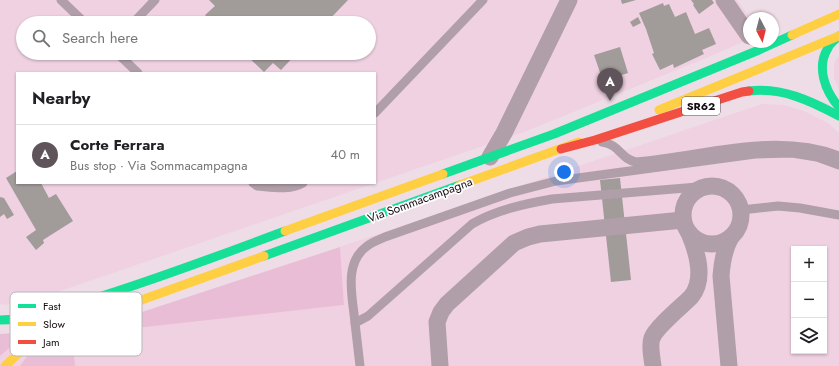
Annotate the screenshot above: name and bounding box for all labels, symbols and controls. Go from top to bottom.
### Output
north arrow [743,12,779,48]
search box [16,16,376,60]
icon: search [30,27,52,49]
text: Search here [62,27,138,49]
pin: A [597,68,623,101]
text: Nearby [32,86,90,110]
road number: SR62 [682,97,720,115]
text: Corte Ferrara [70,134,165,156]
text: A [40,145,50,164]
text: 40 m [331,145,360,164]
text: Bus stop · Via Sommacampagna [70,156,247,175]
your location [554,162,574,182]
street label: Via Sommacampagna [365,173,475,227]
map controls [791,246,827,354]
button: + [791,246,827,282]
button: − [791,282,827,318]
legend [10,292,142,356]
text: Fast [43,298,61,314]
text: Slow [43,316,65,332]
button: layers [791,318,827,354]
text: Jam [41,334,60,350]

